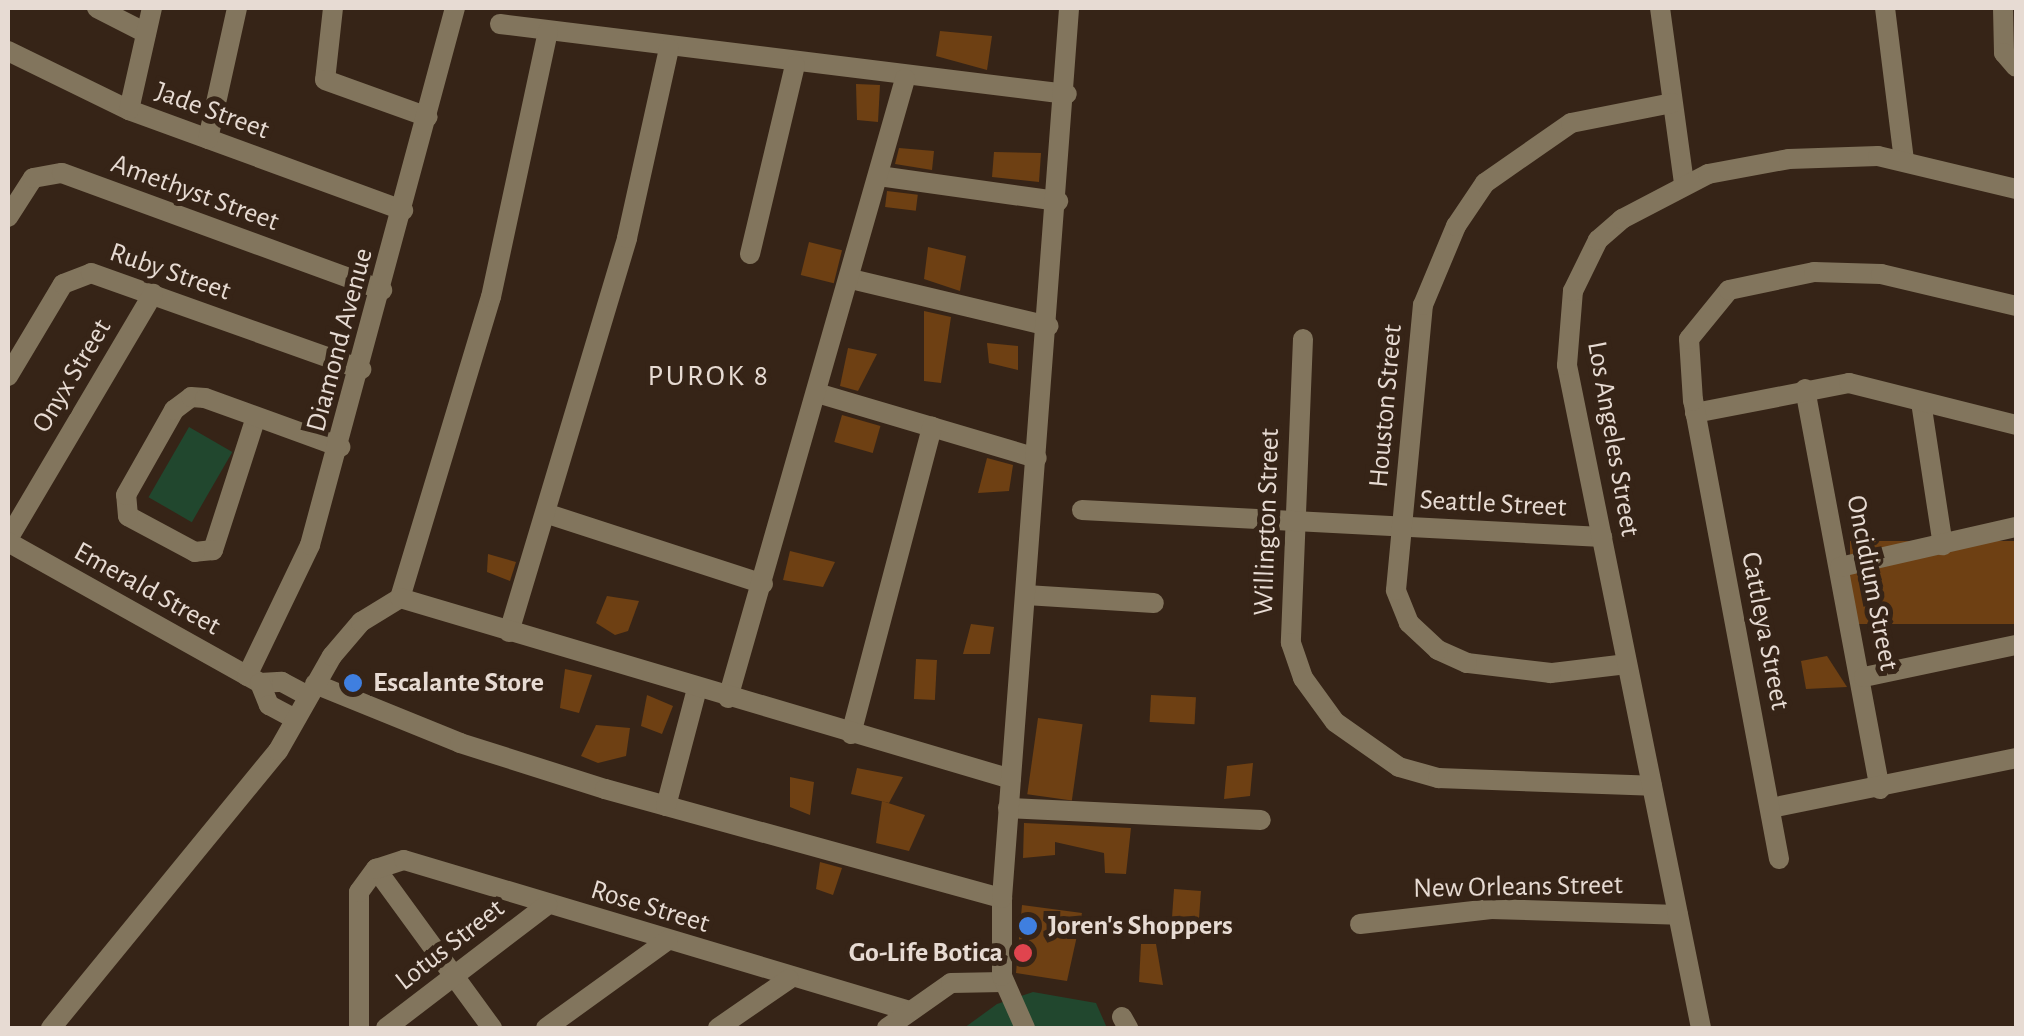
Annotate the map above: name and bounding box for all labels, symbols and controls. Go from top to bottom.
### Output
street label: Jade Street [150,75,274,147]
street label: Amethyst Street [107,147,283,239]
street label: Ruby Street [105,236,235,308]
street label: Diamond Avenue [299,245,381,435]
street label: Onyx Street [25,313,119,439]
street label: Houston Street [1362,323,1410,489]
street label: Los Angeles Street [1579,339,1647,539]
district label: PUROK 8 [648,358,770,394]
street label: Willington Street [1247,428,1287,616]
street label: Seattle Street [1419,483,1567,525]
street label: Oncidium Street [1839,492,1905,674]
street label: Emerald Street [68,535,226,643]
street label: Cattleya Street [1733,549,1797,713]
place label: Escalante Store [373,666,544,700]
marker: Escalante Store [342,672,364,694]
street label: New Orleans Street [1413,868,1623,906]
street label: Rose Street [587,873,713,941]
street label: Lotus Street [389,892,511,998]
place label: Joren's Shoppers [1048,909,1233,943]
marker: Joren's Shoppers [1017,915,1039,937]
place label: Go-Life Botica [849,936,1003,970]
marker: Go-Life Botica [1012,942,1034,964]

